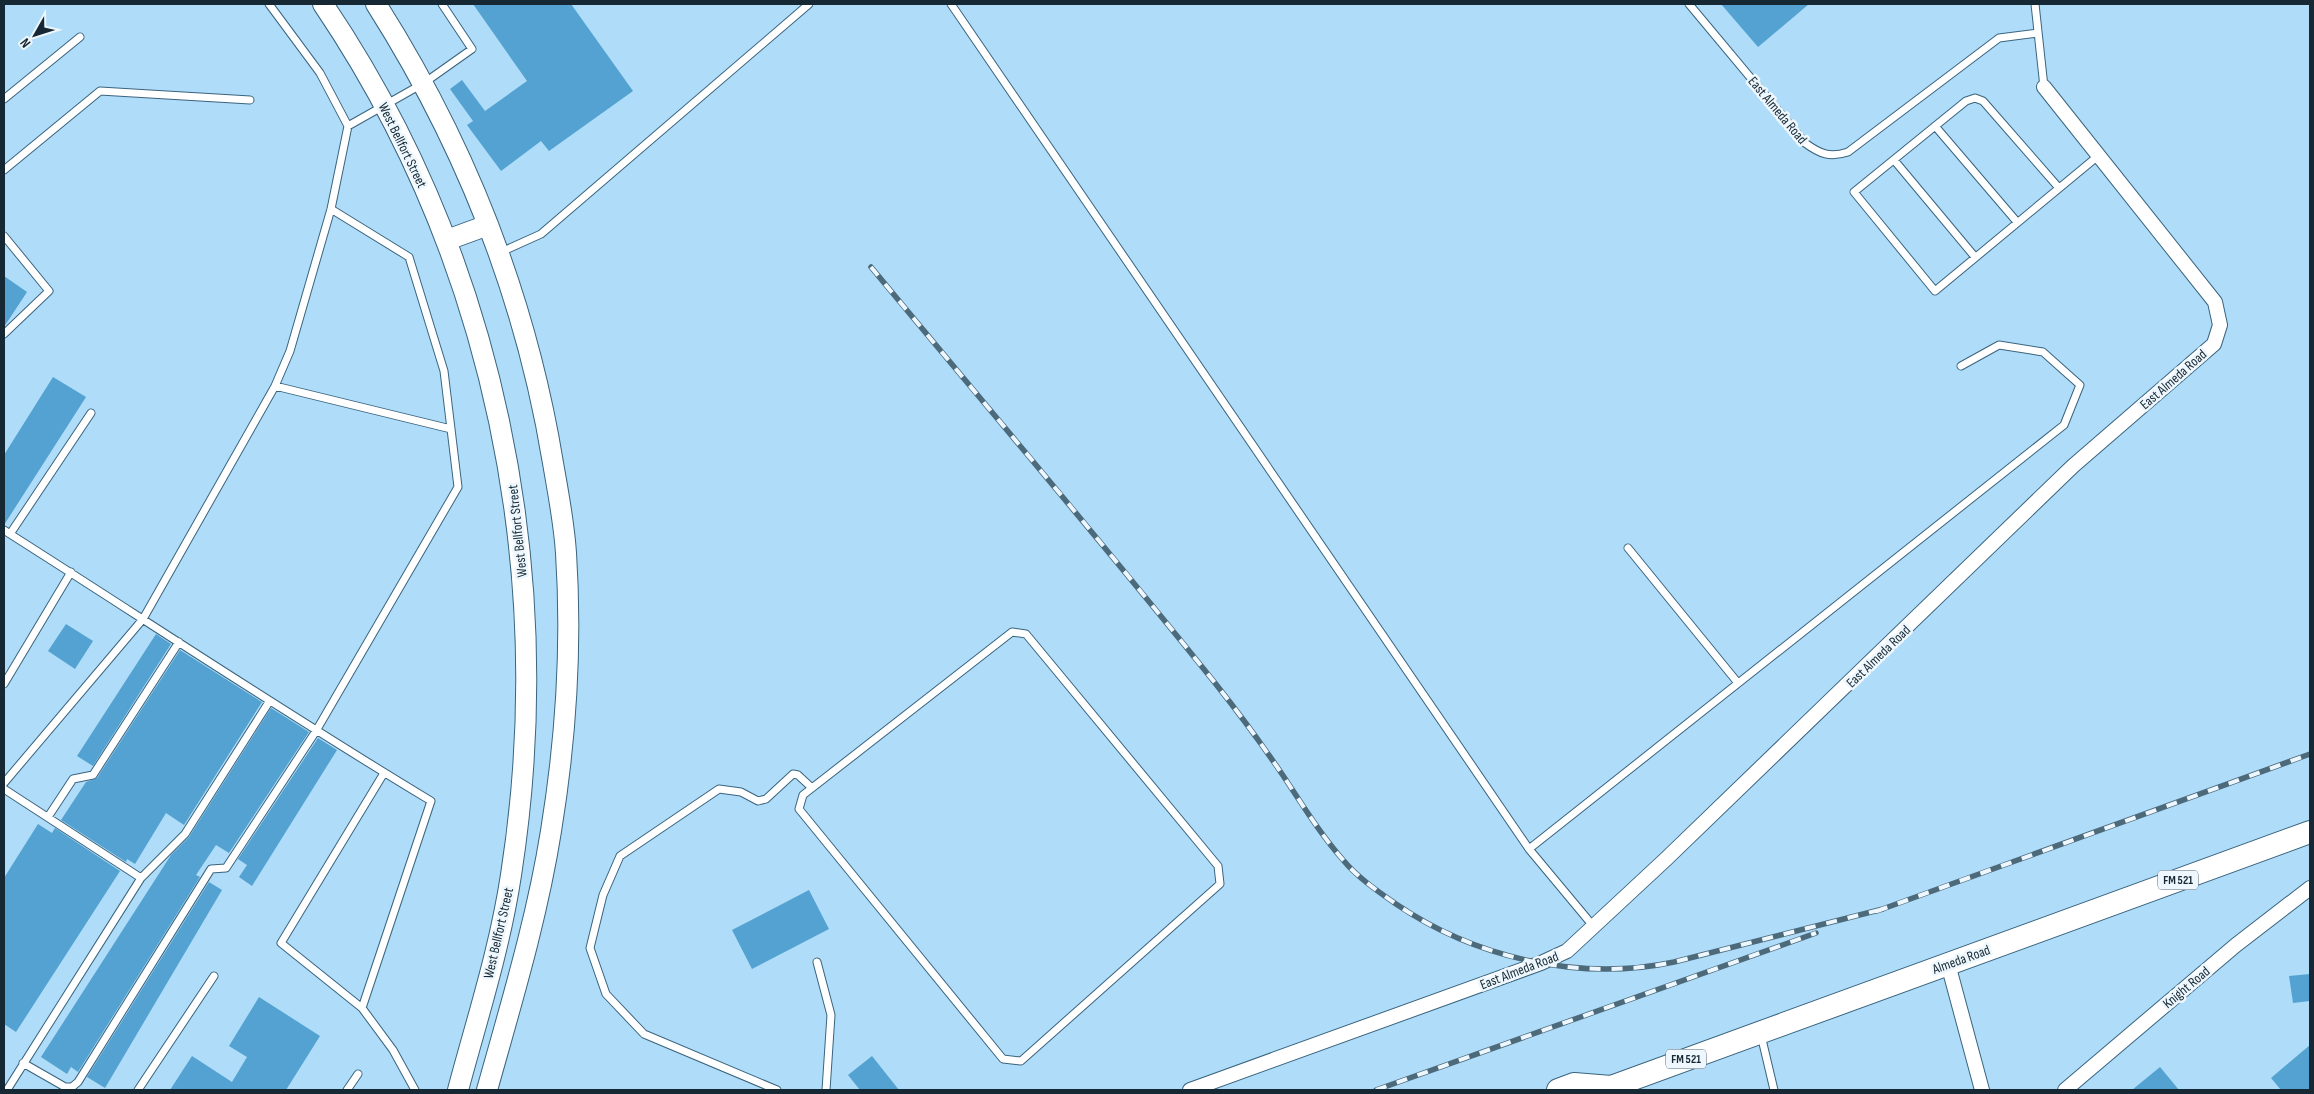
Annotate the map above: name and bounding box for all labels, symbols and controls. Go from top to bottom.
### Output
north arrow [10,10,60,60]
text: N [16,35,34,51]
street label: East Almeda Road [1745,73,1811,148]
street label: West Bellfort Street [375,100,431,191]
street label: East Almeda Road [2137,346,2210,413]
street label: West Bellfort Street [504,484,531,578]
street label: East Almeda Road [1843,621,1914,691]
road number: FM 521 [2158,870,2198,890]
street label: West Bellfort Street [480,886,517,980]
street label: Almeda Road [1929,941,1993,978]
street label: East Almeda Road [1478,948,1561,993]
street label: Knight Road [2159,963,2213,1012]
road number: FM 521 [1666,1050,1706,1068]

